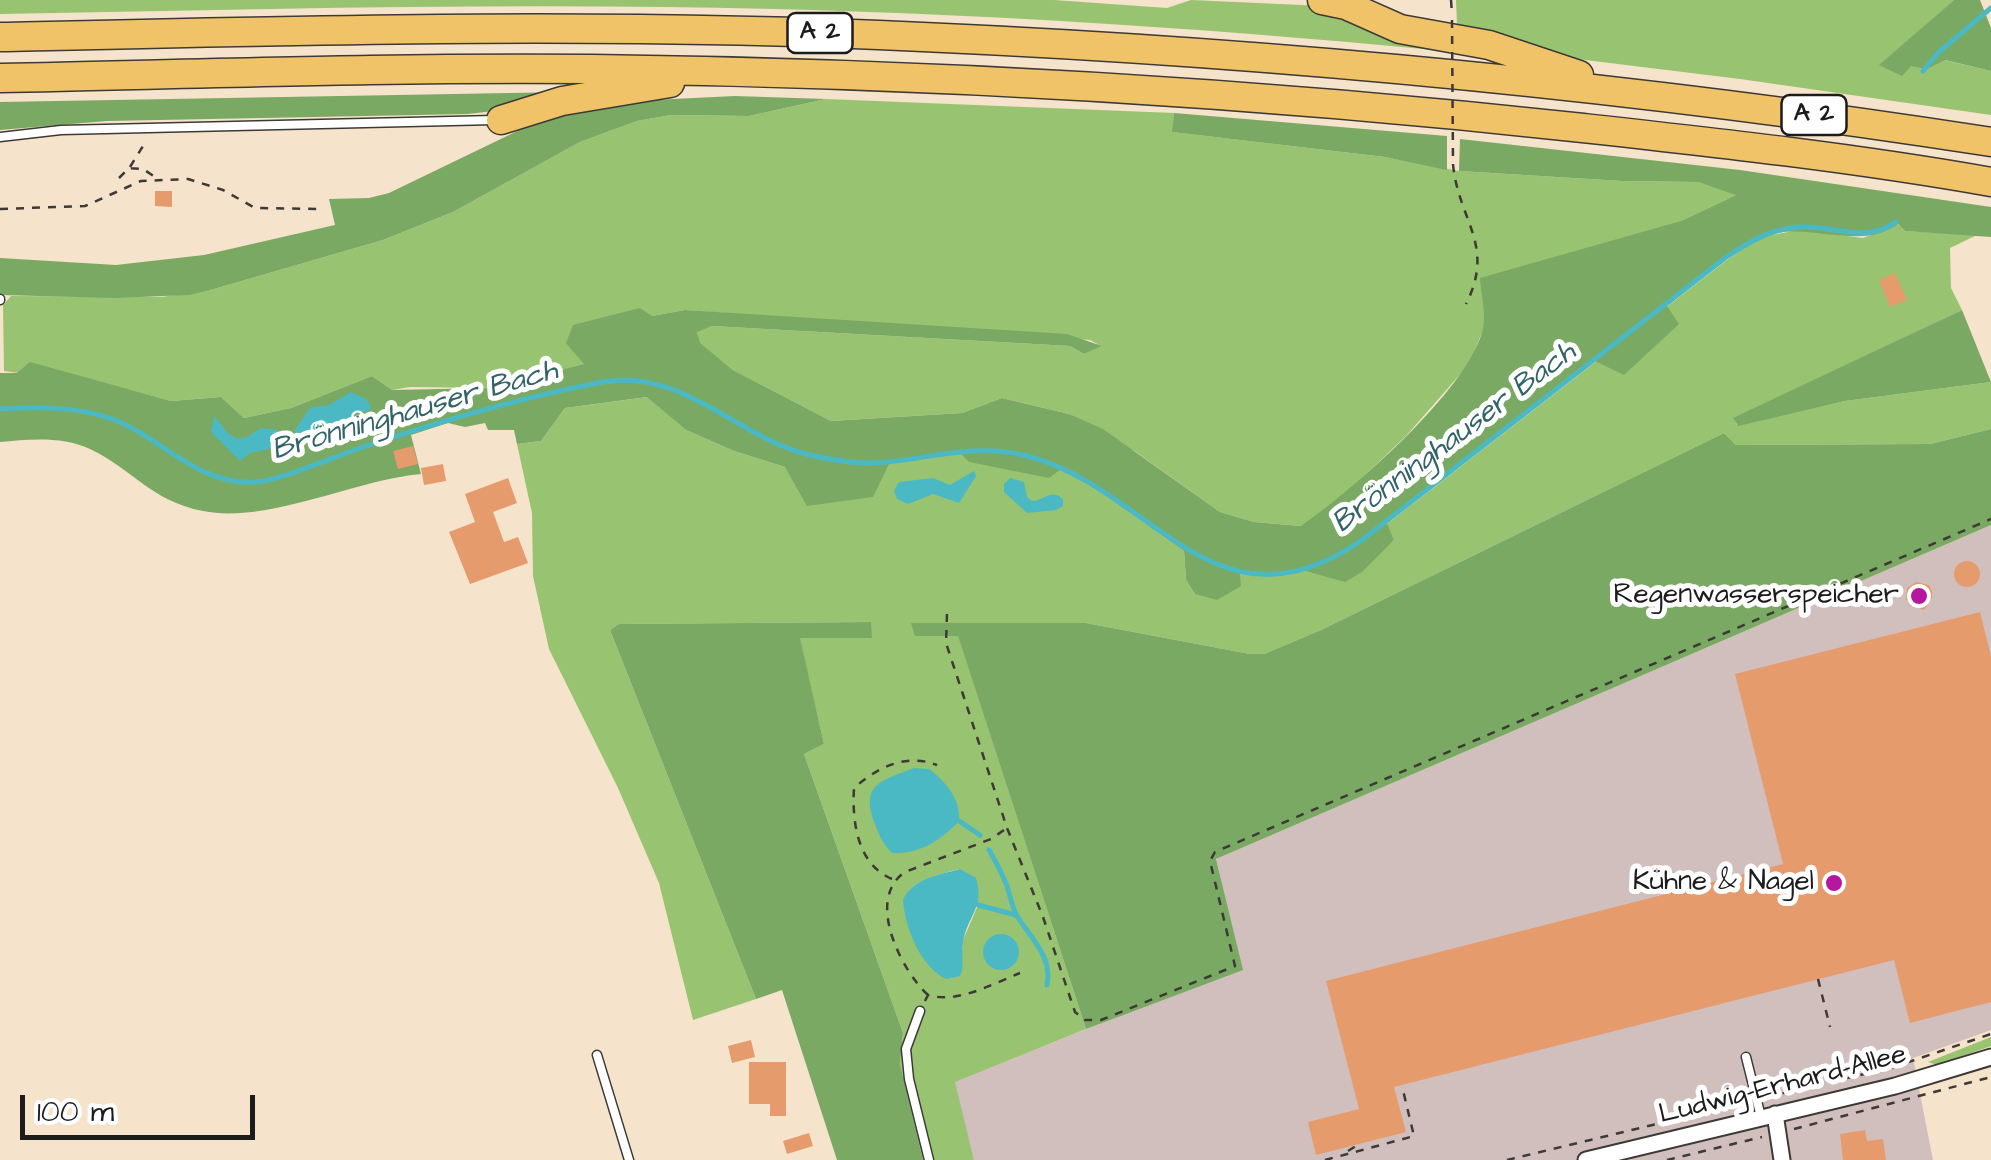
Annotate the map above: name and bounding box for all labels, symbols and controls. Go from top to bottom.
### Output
road number: A 2 [788,13,852,53]
road number: A 2 [1782,95,1846,135]
water label: Brönninghauser Bach [1326,336,1584,542]
water label: Brönninghauser Bach [268,354,562,470]
place label: Regenwasserspeicher [1614,579,1899,613]
marker: Regenwasserspeicher [1908,585,1930,607]
place label: Kühne & Nagel [1633,866,1814,900]
marker: Kühne & Nagel [1823,872,1845,894]
street label: Ludwig-Erhard-Allee [1656,1039,1910,1133]
scale bar [25,1075,260,1137]
text: 100 m [37,1091,114,1133]

